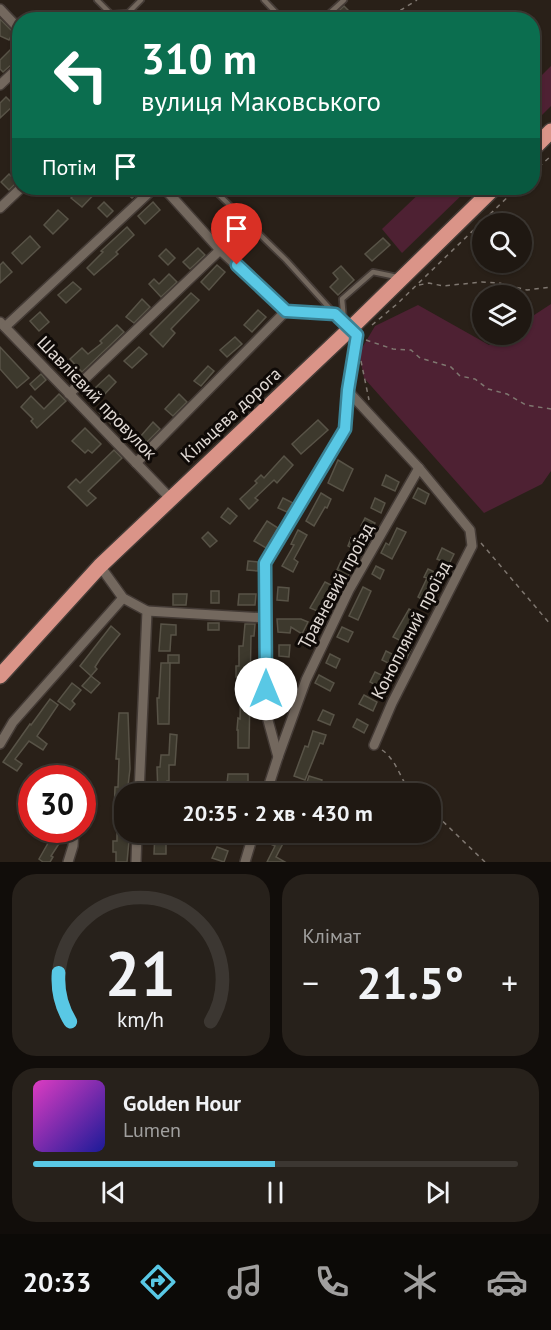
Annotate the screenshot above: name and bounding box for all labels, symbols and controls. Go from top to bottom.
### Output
text: 310 m [141,31,257,86]
icon: left [42,36,120,114]
text: вулиця Маковського [141,84,381,118]
icon: arrive [109,150,142,183]
text: Потім [42,153,97,181]
pin [211,203,262,265]
icon: arrive [220,212,253,245]
map controls [472,213,532,345]
button: search [472,213,532,273]
button: layers [472,285,532,345]
street label: Шавлієвий провулок [32,331,163,465]
street label: Кільцева дорога [176,362,286,467]
street label: Травневий проїзд [293,518,379,653]
street label: Конопляний проїзд [366,557,455,703]
position arrow [234,657,298,721]
speed limit sign: 30 [18,765,96,843]
text: 20:35 · 2 хв · 430 m [182,799,373,827]
text: Клімат [303,923,361,949]
text: 21 [105,932,176,1013]
text: 21.5° [357,953,464,1011]
text: − [303,961,319,1004]
text: + [501,961,518,1004]
text: km/h [117,1005,164,1033]
text: Golden Hour [123,1089,241,1117]
text: Lumen [123,1117,181,1143]
icon: previous [97,1176,130,1209]
icon: pause [259,1176,292,1209]
icon: next [421,1176,454,1209]
icon: directions [137,1261,179,1303]
icon: music [224,1261,266,1303]
icon: phone [311,1261,353,1303]
icon: climate [399,1261,441,1303]
icon: car [486,1261,528,1303]
text: 20:33 [23,1265,91,1299]

